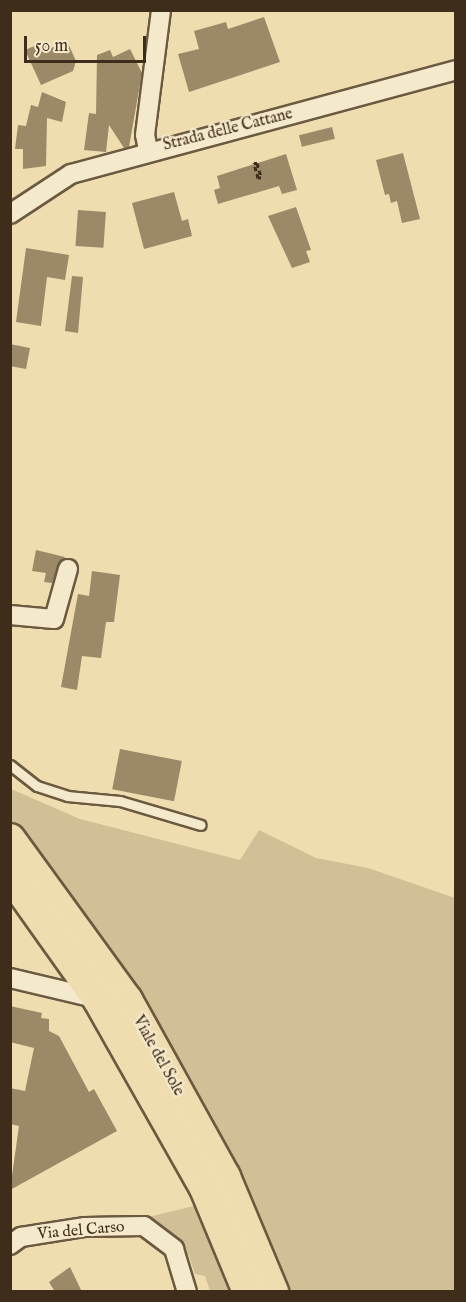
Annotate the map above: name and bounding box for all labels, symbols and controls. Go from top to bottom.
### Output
scale bar [27,24,148,62]
text: 50 m [35,35,68,58]
street label: Strada delle Cattane [161,105,295,155]
street label: Viale del Sole [128,1012,188,1100]
street label: Via del Carso [37,1218,125,1244]

